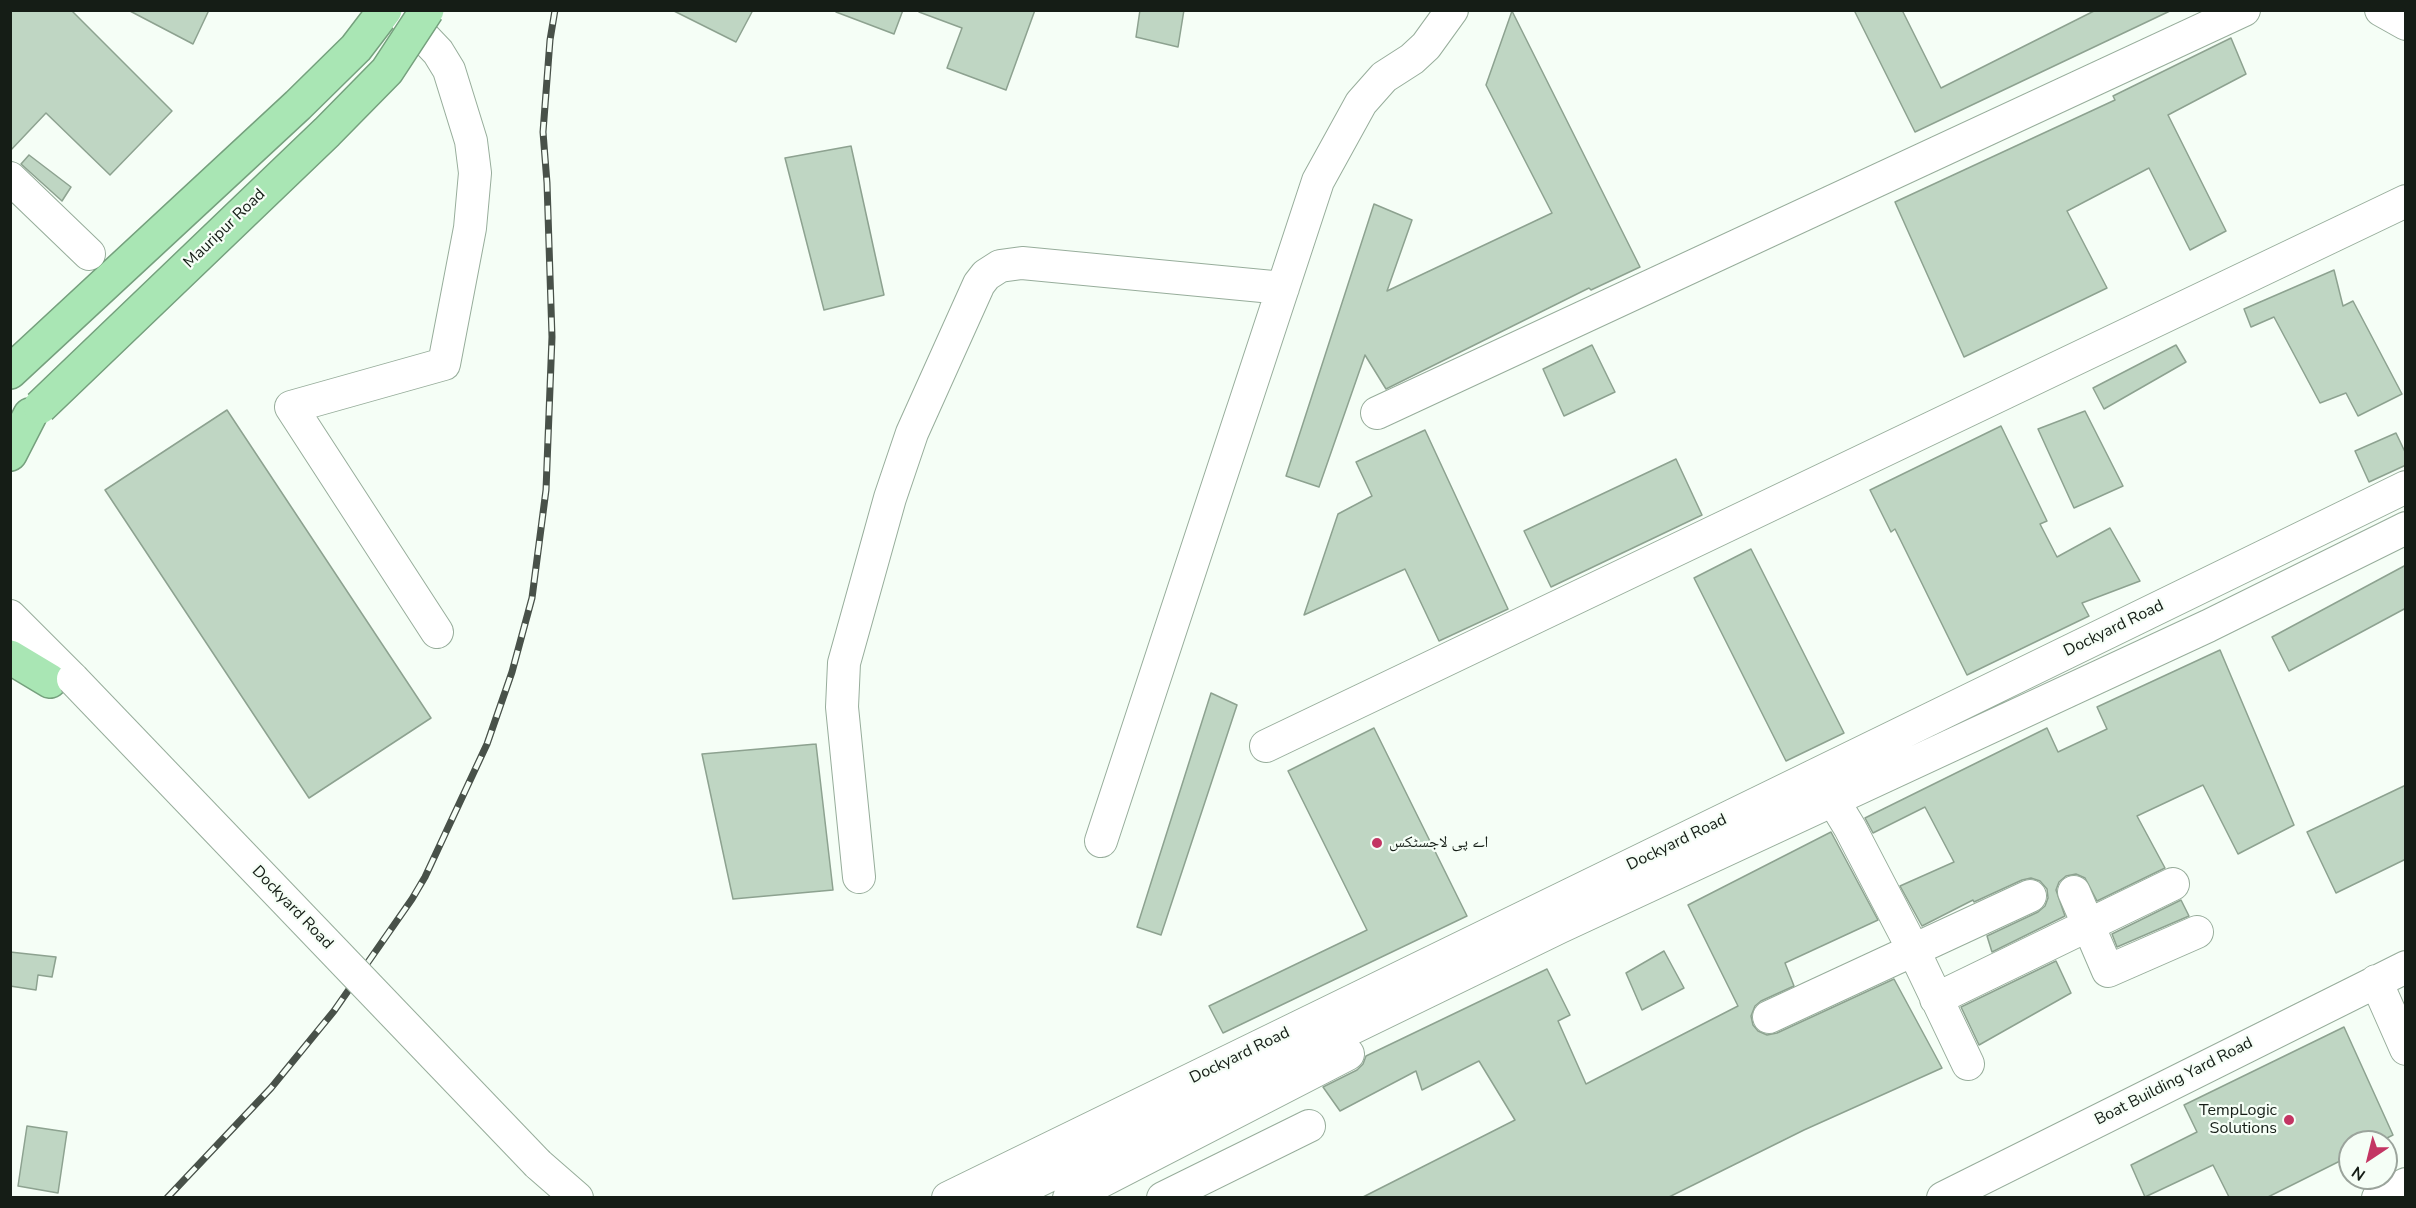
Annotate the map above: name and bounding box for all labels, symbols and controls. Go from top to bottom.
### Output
street label: Mauripur Road [180,185,270,273]
street label: Dockyard Road [2061,597,2167,661]
street label: Dockyard Road [1624,811,1730,875]
place label: اے پی لاجسٹکس [1389,833,1488,853]
marker: اے پی لاجسٹکس [1370,836,1384,850]
street label: Dockyard Road [247,862,337,954]
street label: Dockyard Road [1187,1024,1293,1088]
street label: Boat Building Yard Road [2092,1034,2256,1130]
place label: TempLogic Solutions [2199,1101,2277,1139]
marker: TempLogic Solutions [2282,1113,2296,1127]
north arrow [2338,1130,2398,1190]
text: N [2348,1161,2370,1186]

